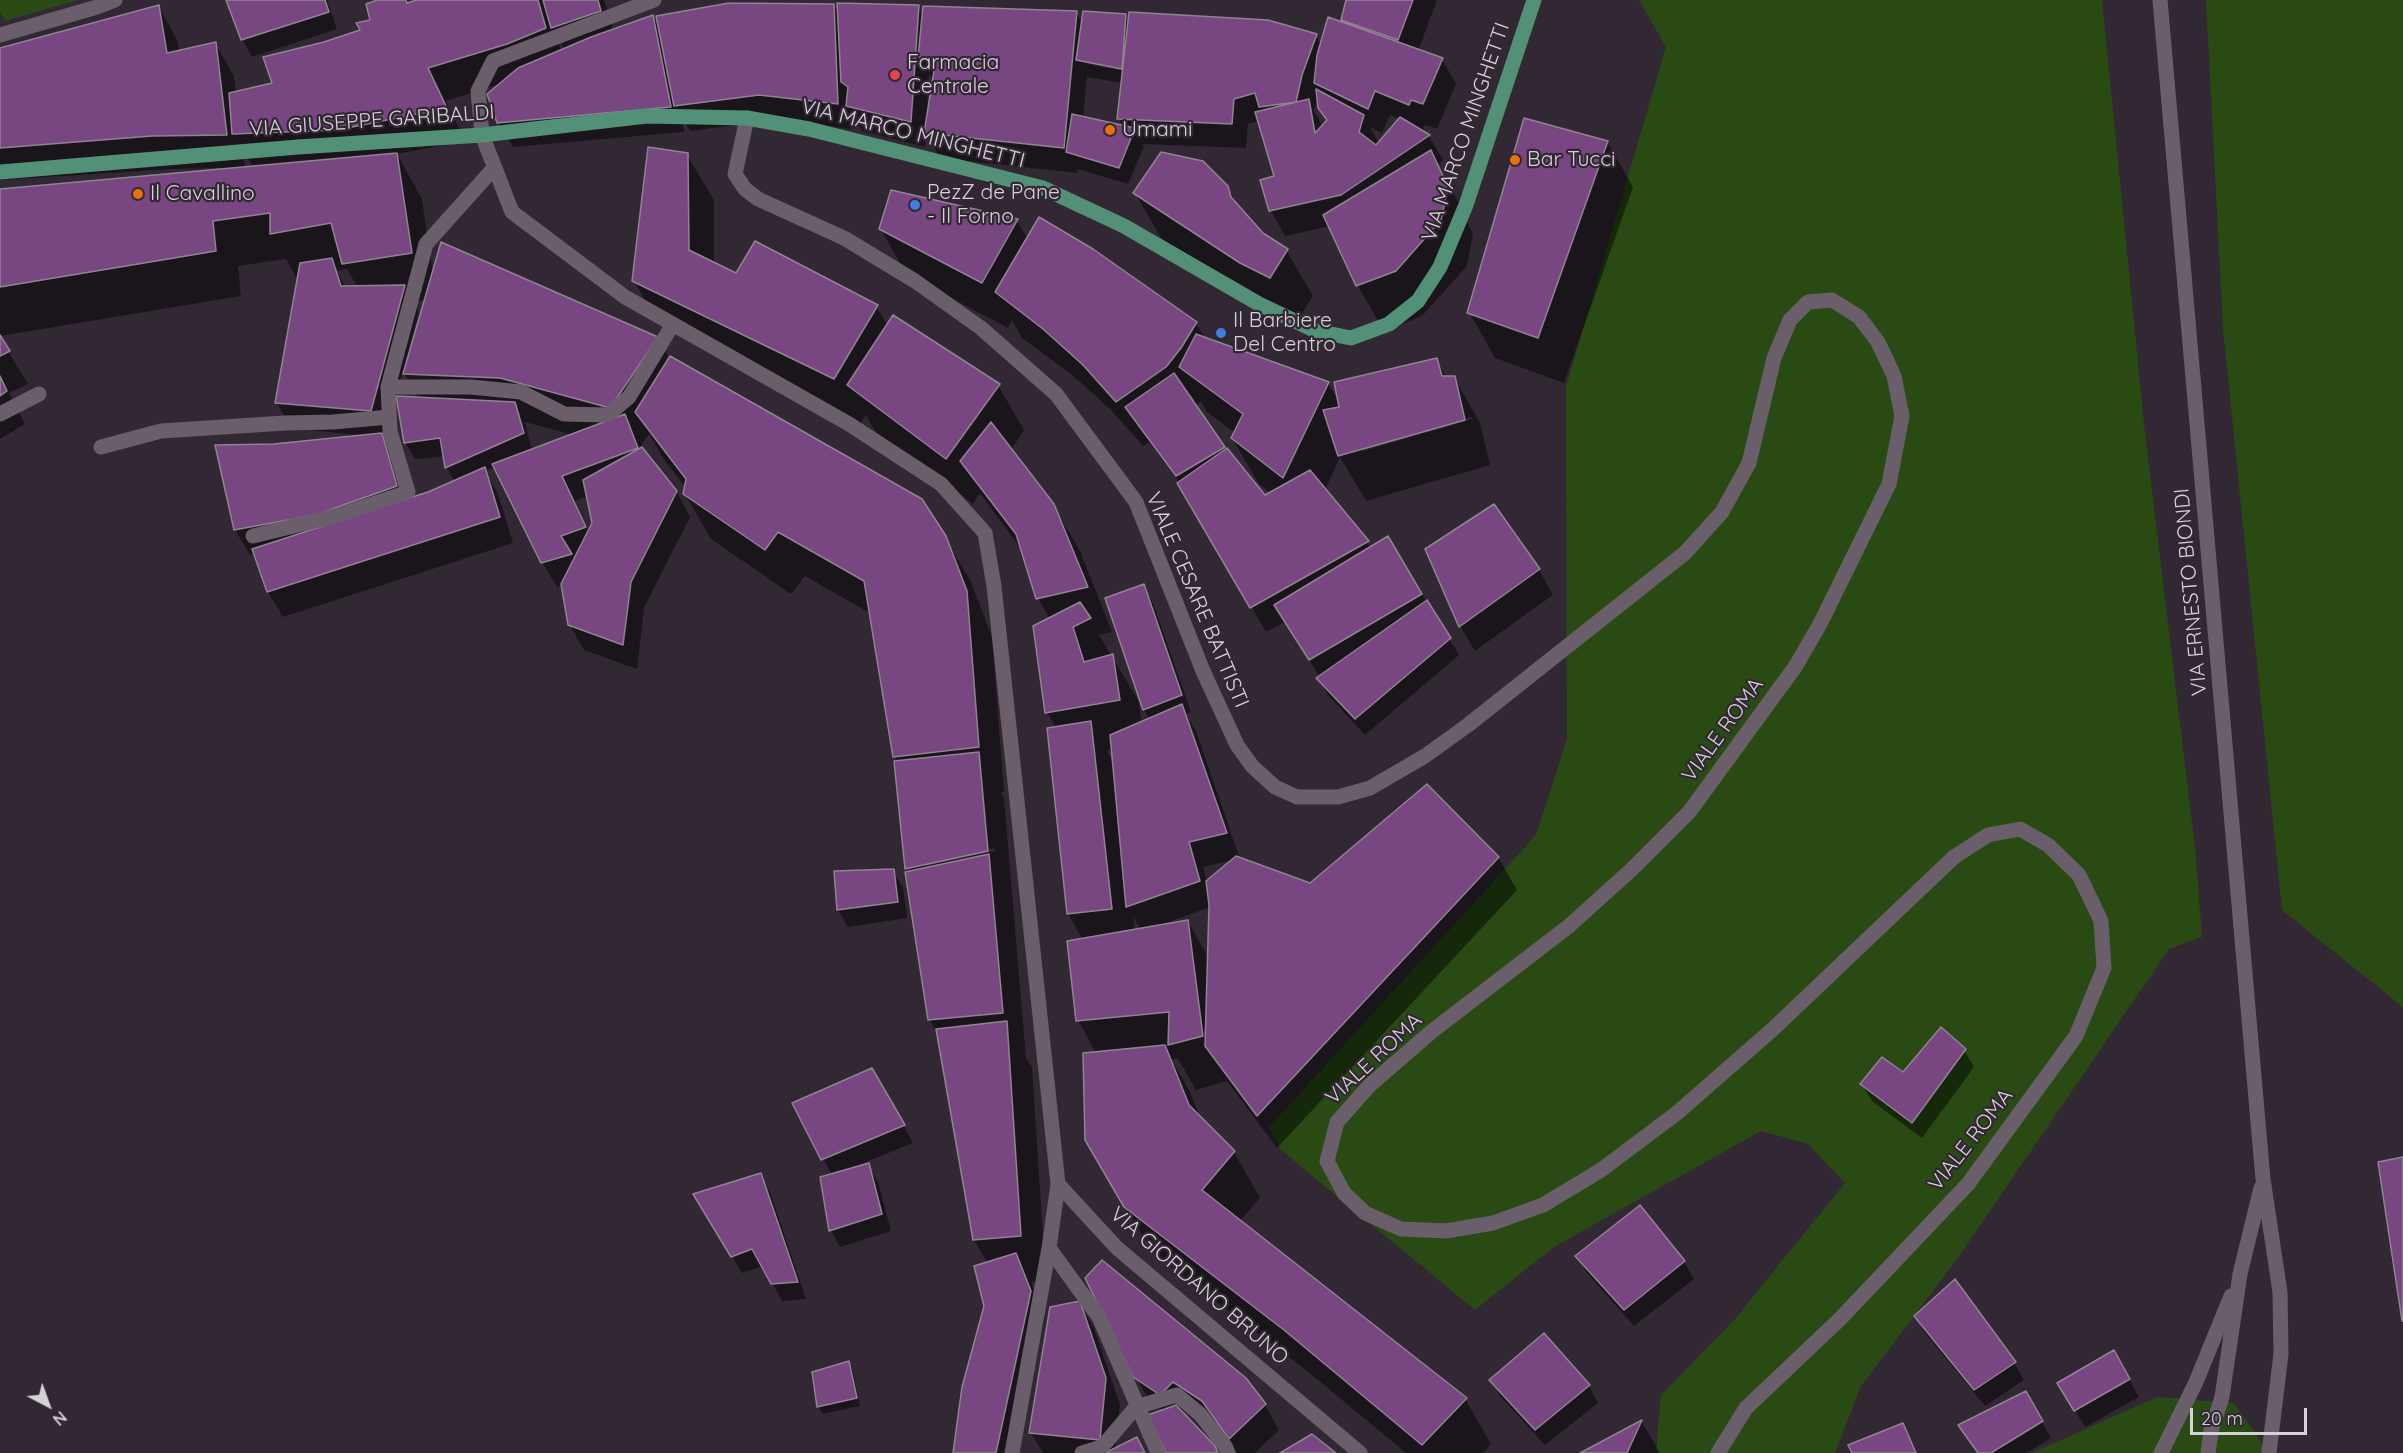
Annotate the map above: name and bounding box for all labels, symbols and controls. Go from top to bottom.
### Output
street label: VIA MARCO MINGHETTI [1417,19,1515,245]
place label: Farmacia Centrale [907,50,999,100]
marker: Farmacia Centrale [888,68,902,82]
street label: VIA MARCO MINGHETTI [799,94,1027,174]
street label: VIA GIUSEPPE GARIBALDI [248,100,496,142]
place label: Umami [1122,117,1192,143]
marker: Umami [1103,123,1117,137]
place label: Bar Tucci [1527,147,1616,173]
marker: Bar Tucci [1508,153,1522,167]
place label: PezZ de Pane - Il Forno [927,180,1060,230]
place label: Il Cavallino [150,181,255,207]
marker: Il Cavallino [131,187,145,201]
marker: PezZ de Pane - Il Forno [908,198,922,212]
place label: Il Barbiere Del Centro [1233,308,1336,358]
marker: Il Barbiere Del Centro [1214,326,1228,340]
street label: VIA ERNESTO BIONDI [2169,487,2213,697]
street label: VIALE CESARE BATTISTI [1140,488,1254,712]
street label: VIALE ROMA [1677,673,1769,787]
street label: VIALE ROMA [1321,1008,1427,1110]
street label: VIALE ROMA [1923,1084,2019,1196]
street label: VIA GIORDANO BRUNO [1105,1202,1293,1370]
north arrow [18,1375,78,1435]
scale bar [2193,1396,2310,1434]
text: N [49,1407,71,1430]
text: 20 m [2201,1407,2243,1430]

